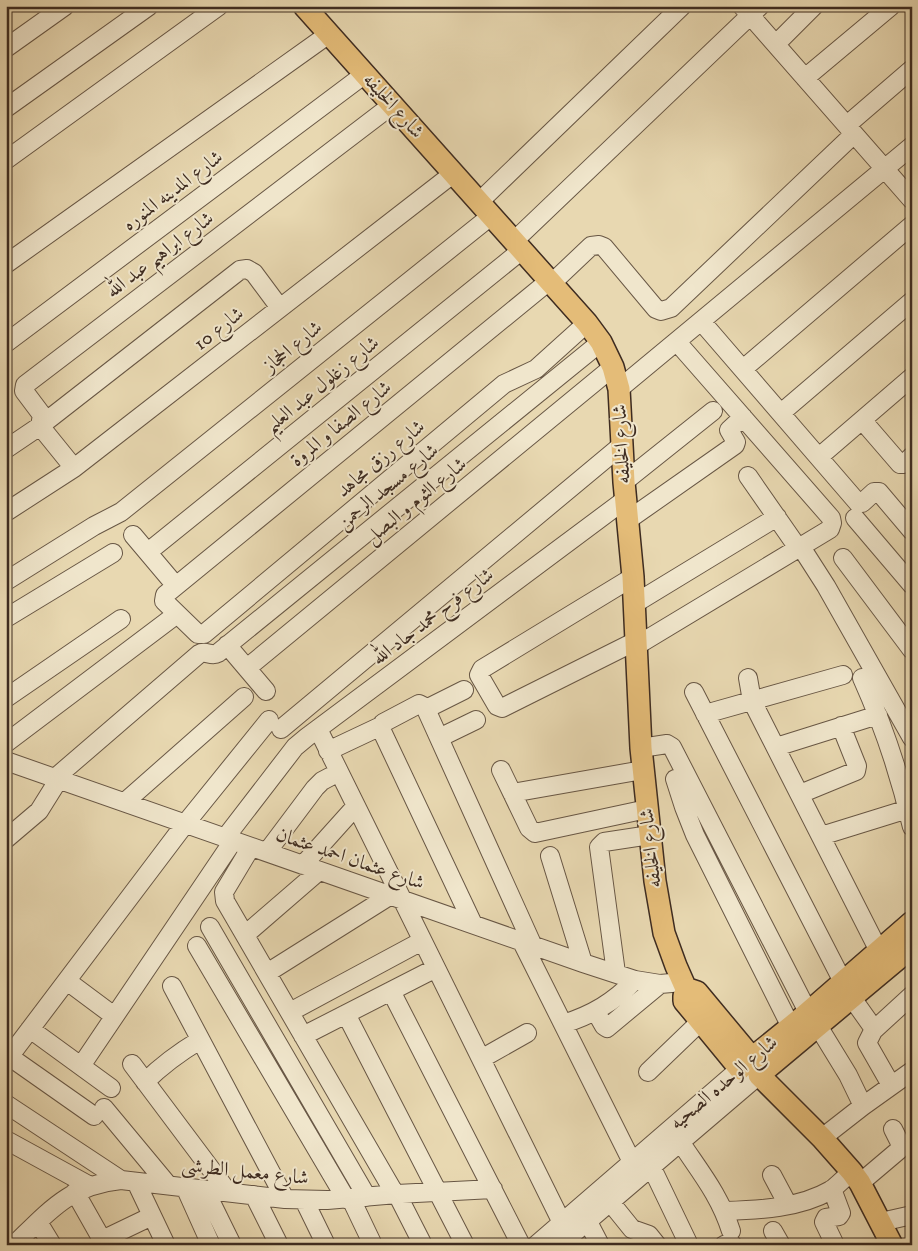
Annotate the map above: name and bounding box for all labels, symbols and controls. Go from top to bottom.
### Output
street label: شارع الخليفه [354,68,429,147]
street label: شارع المدينه المنوره [118,145,231,240]
street label: شارع ابراهيم عبد الله [99,203,223,309]
street label: شارع 10 [189,302,252,360]
street label: شارع الحجاز [257,315,330,383]
street label: شارع زغلول عبد العليم [259,331,388,444]
street label: شارع الصفا و المروة [285,375,399,476]
street label: شارع الخليفه [607,403,641,485]
street label: شارع رزق مجاهد [332,415,433,506]
street label: شارع مسجد الرحمن [332,438,447,539]
street label: شارع الثوم و البصل [360,452,475,553]
street label: شارع فرح محمد جاد الله [365,560,501,674]
street label: شارع الخليفه [634,807,672,889]
street label: شارع عثمان احمد عثمان [271,822,428,900]
street label: شارع الوحده الصحيه [665,1030,786,1139]
street label: شارع معمل الطرشى [180,1153,310,1195]

